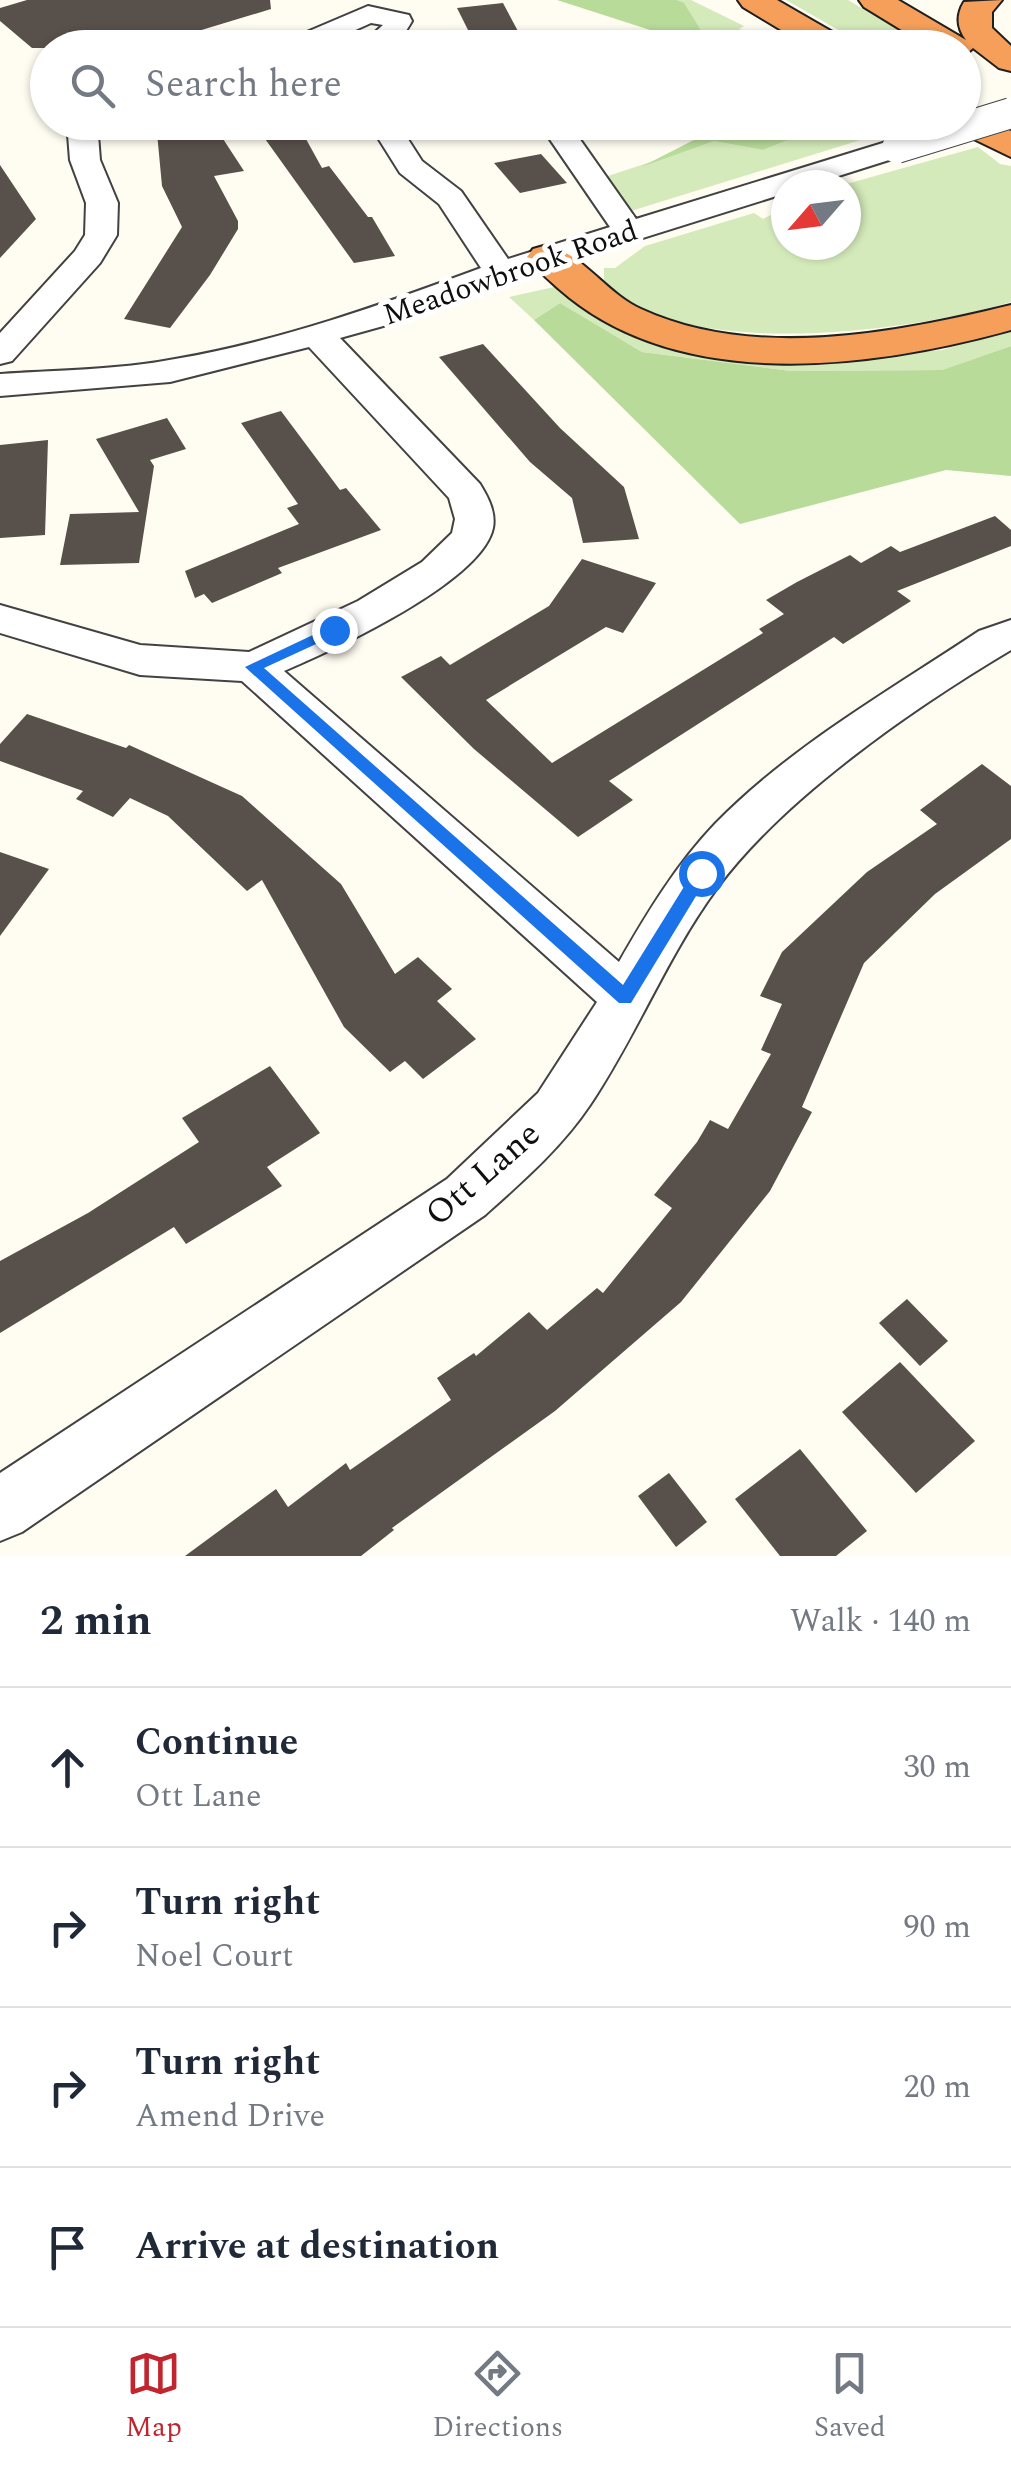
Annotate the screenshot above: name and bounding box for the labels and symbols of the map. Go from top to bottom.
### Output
north arrow [771,170,861,260]
street label: Meadowbrook Road [377,208,644,338]
route end [312,608,358,654]
route start [679,851,725,897]
street label: Ott Lane [413,1109,553,1240]

